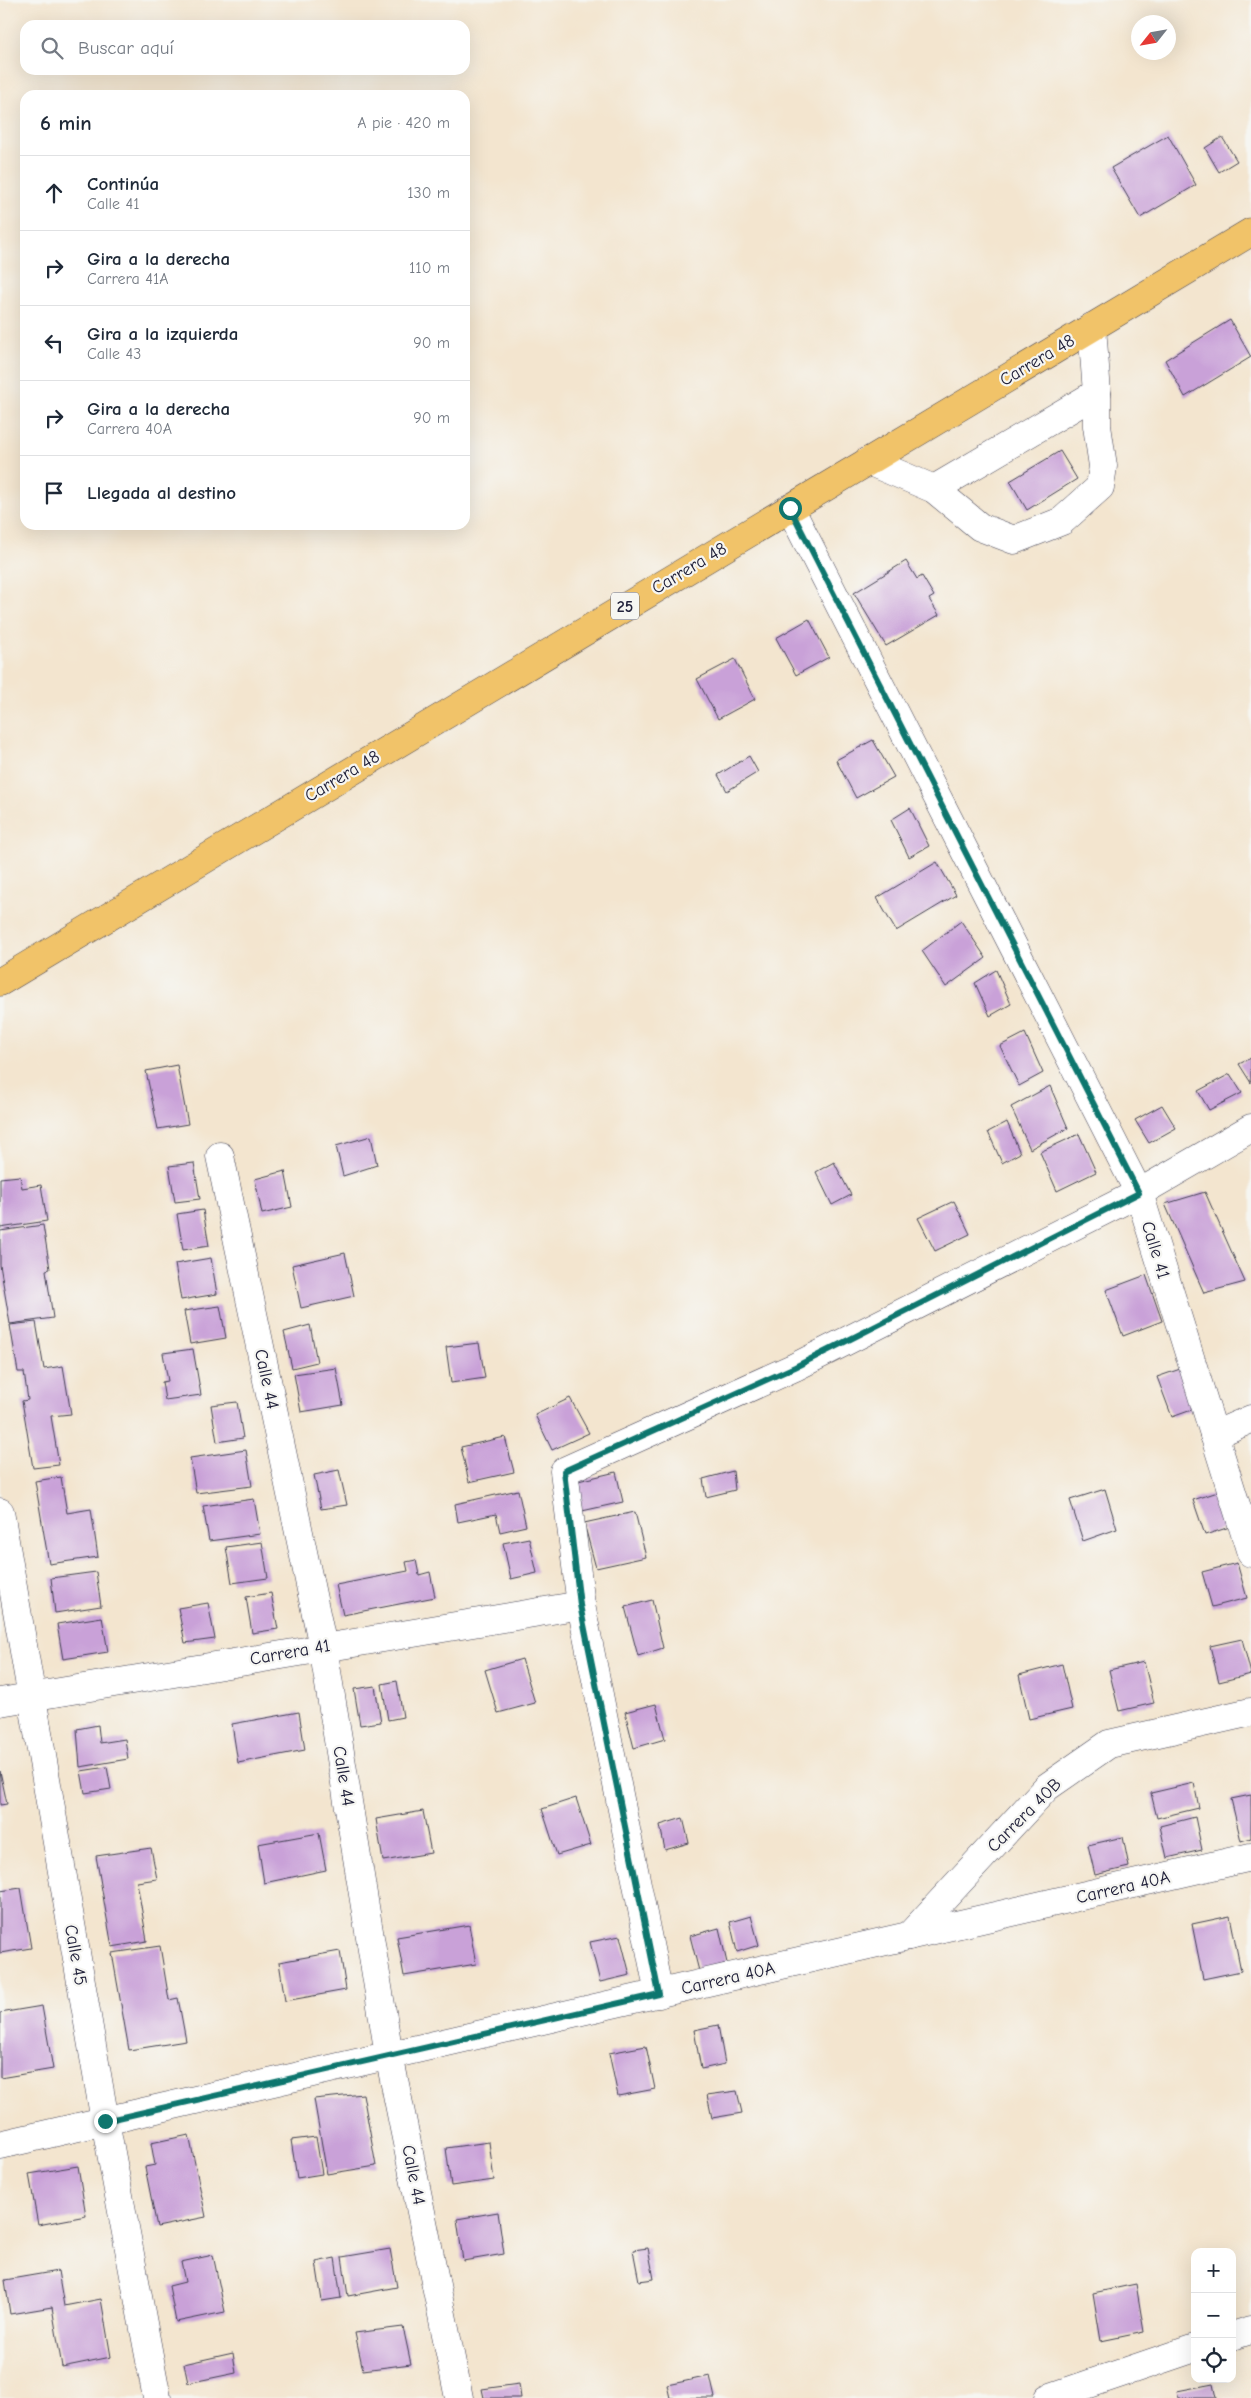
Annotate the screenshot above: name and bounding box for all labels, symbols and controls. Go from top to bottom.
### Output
north arrow [1131,15,1176,60]
search box [20,20,470,75]
icon: search [38,34,66,62]
text: Buscar aquí [78,37,174,59]
text: 6 min [40,111,92,135]
text: A pie · 420 m [357,114,450,132]
text: Continúa [87,173,159,195]
icon: ahead [40,179,68,207]
text: 130 m [407,184,450,202]
text: Calle 41 [87,195,140,213]
text: Gira a la derecha [87,248,230,270]
icon: right [40,254,68,282]
text: 110 m [409,259,450,277]
text: Carrera 41A [87,270,169,288]
text: Gira a la izquierda [87,323,238,345]
icon: left [40,329,68,357]
street label: Carrera 48 [996,330,1078,391]
text: 90 m [413,334,450,352]
text: Calle 43 [87,345,141,363]
text: Gira a la derecha [87,398,230,420]
icon: right [40,404,68,432]
text: 90 m [413,409,450,427]
text: Carrera 40A [87,420,172,438]
icon: arrive [40,479,68,507]
text: Llegada al destino [87,482,236,504]
route start [779,497,802,520]
street label: Carrera 48 [648,538,730,599]
road number: 25 [611,592,639,620]
street label: Carrera 48 [301,746,383,807]
street label: Calle 41 [1137,1219,1174,1281]
street label: Calle 44 [250,1347,283,1411]
street label: Carrera 41 [248,1635,332,1670]
street label: Calle 44 [328,1744,359,1808]
street label: Carrera 40B [983,1774,1066,1857]
street label: Carrera 40A [1074,1867,1172,1908]
street label: Calle 45 [60,1923,91,1987]
street label: Carrera 40A [679,1958,777,1999]
route end [94,2110,117,2133]
street label: Calle 44 [397,2143,430,2207]
map controls [1191,2248,1236,2383]
button: + [1191,2248,1236,2293]
button: − [1191,2293,1236,2338]
button: locate [1191,2338,1236,2383]

